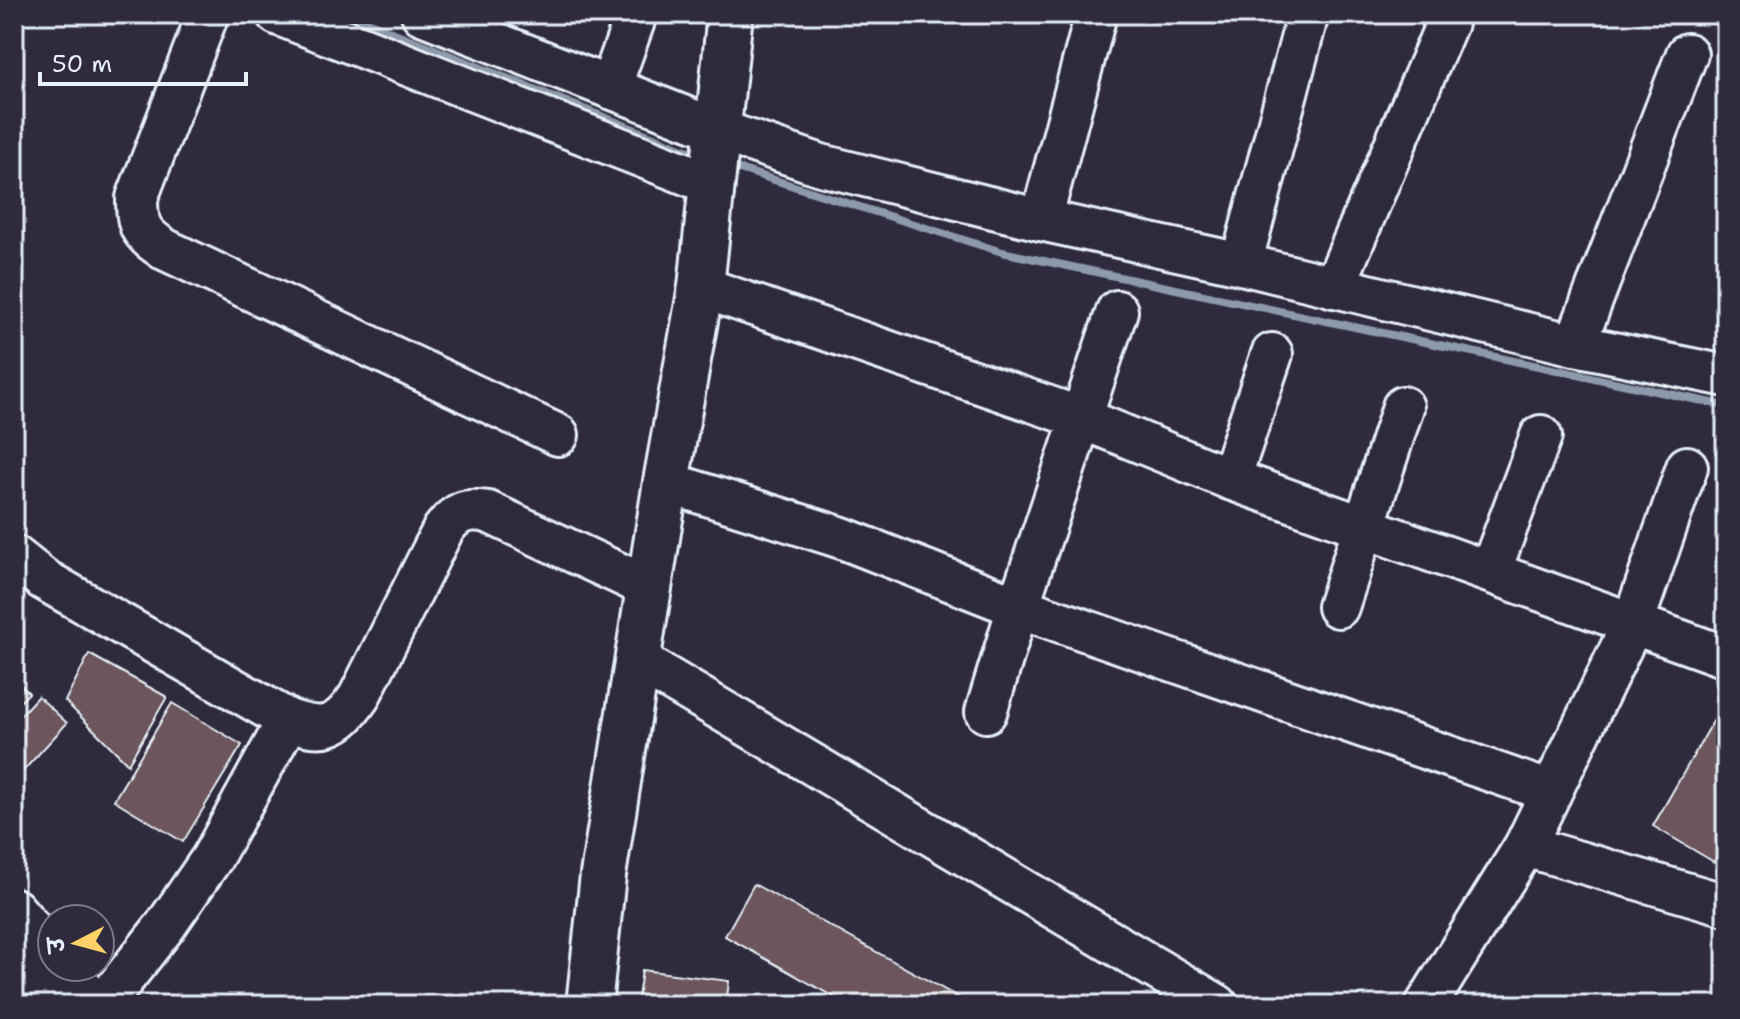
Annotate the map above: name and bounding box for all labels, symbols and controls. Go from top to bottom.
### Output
scale bar [40,36,246,86]
text: 50 m [52,48,112,80]
north arrow [36,903,116,983]
text: उ [41,934,72,956]

